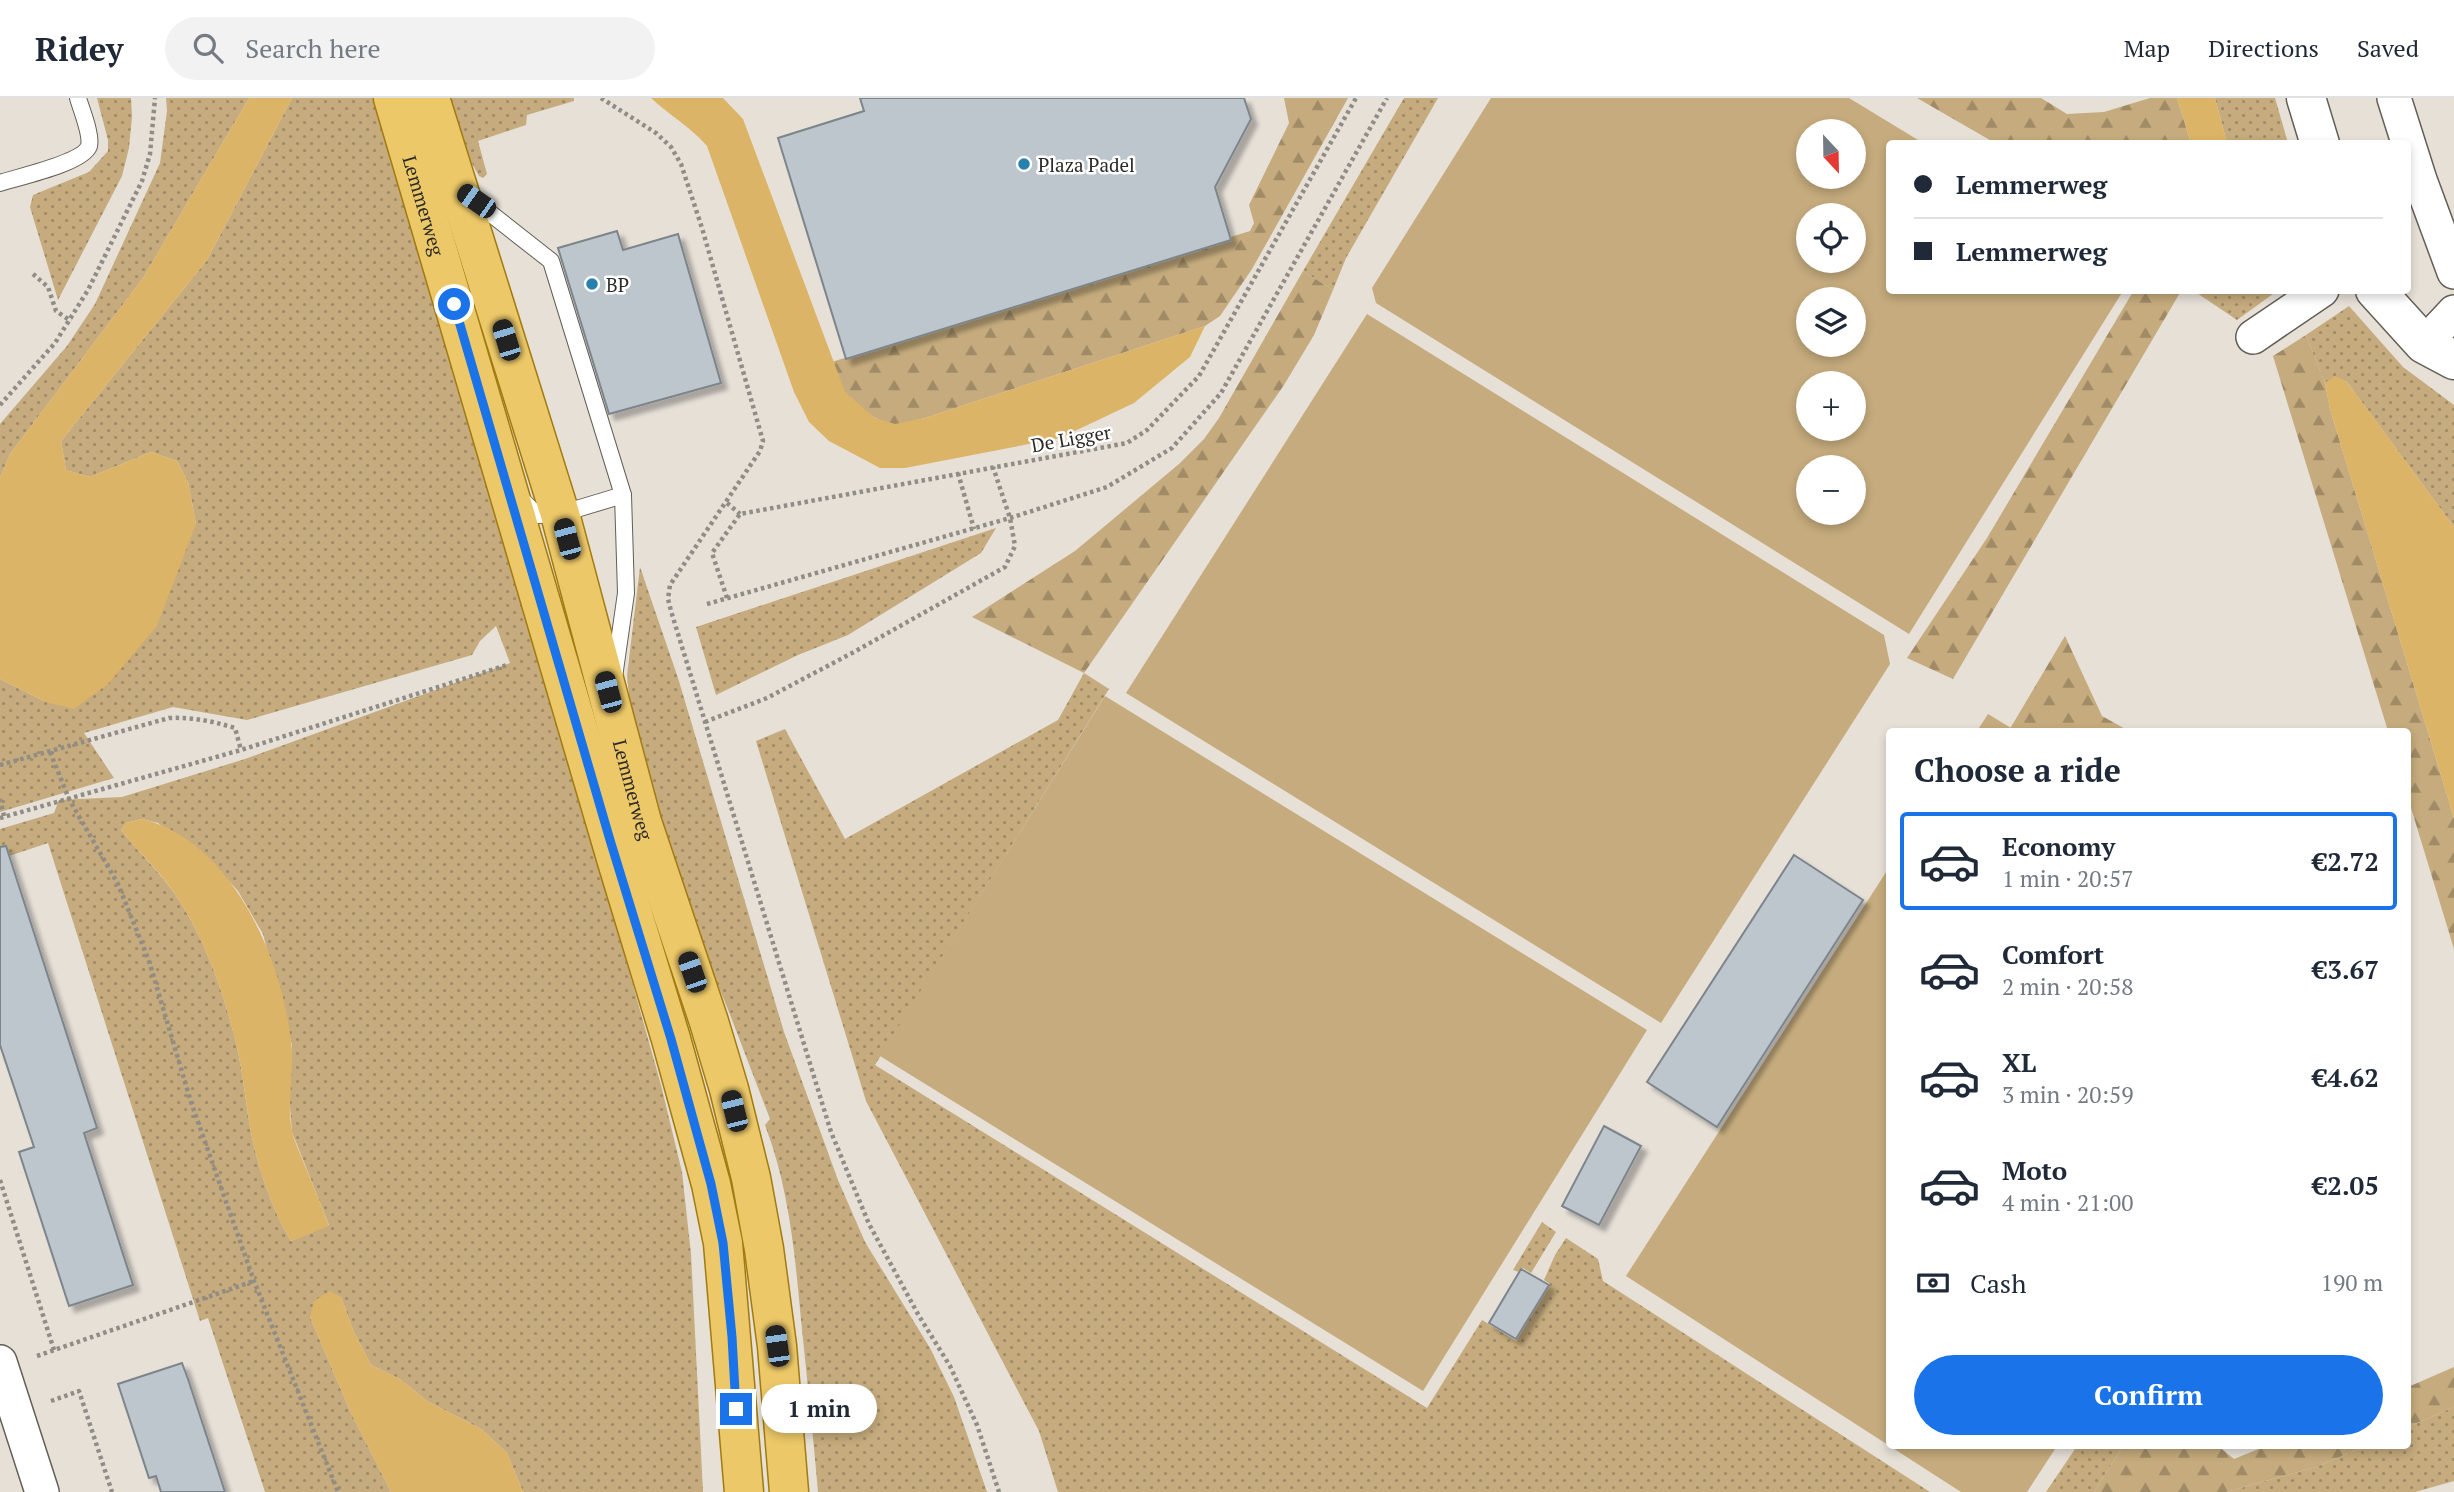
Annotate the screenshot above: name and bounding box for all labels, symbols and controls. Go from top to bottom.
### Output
search box [165,17,655,80]
text: Ridey [35,27,123,70]
icon: search [189,29,227,67]
text: Search here [245,31,381,65]
text: Map [2124,32,2170,64]
text: Directions [2208,32,2319,64]
text: Saved [2357,32,2419,64]
north arrow [1796,119,1866,189]
map controls [1796,119,1866,525]
place label: Plaza Padel [1038,152,1135,177]
street label: Lemmerweg [398,153,451,259]
marker: Plaza Padel [1016,156,1032,172]
text: Lemmerweg [1956,167,2107,201]
car [453,180,500,222]
button: locate [1796,203,1866,273]
text: Lemmerweg [1956,234,2107,268]
place label: BP [606,272,629,297]
marker: BP [584,276,600,292]
button: layers [1796,287,1866,357]
route start [438,288,470,320]
car [490,317,523,363]
button: + [1796,371,1866,441]
street label: De Ligger [1029,419,1114,457]
button: − [1796,455,1866,525]
car [552,516,583,562]
car [593,669,624,715]
street label: Lemmerweg [608,737,660,844]
text: Choose a ride [1914,749,2121,791]
text: Economy [2002,829,2115,863]
icon: car [1918,830,1981,893]
text: €2.72 [2313,844,2379,878]
text: 1 min · 20:57 [2002,863,2134,894]
text: Comfort [2002,937,2104,971]
icon: car [1918,938,1981,1001]
car [676,949,709,995]
text: €3.67 [2313,952,2379,986]
text: 2 min · 20:58 [2002,971,2134,1002]
text: XL [2002,1045,2036,1079]
icon: car [1918,1046,1981,1109]
text: €4.62 [2313,1060,2379,1094]
text: 3 min · 20:59 [2002,1079,2134,1110]
car [719,1088,750,1134]
text: Moto [2002,1153,2067,1187]
icon: car [1918,1154,1981,1217]
text: €2.05 [2313,1168,2379,1202]
text: 4 min · 21:00 [2002,1187,2134,1218]
icon: cash [1914,1264,1952,1302]
text: Cash [1970,1266,2026,1300]
text: 190 m [2321,1267,2383,1298]
car [764,1324,791,1368]
button: Confirm [1914,1355,2383,1435]
callout: 1 min [760,1384,876,1434]
route end [720,1393,752,1425]
text: 1 min [788,1393,850,1424]

